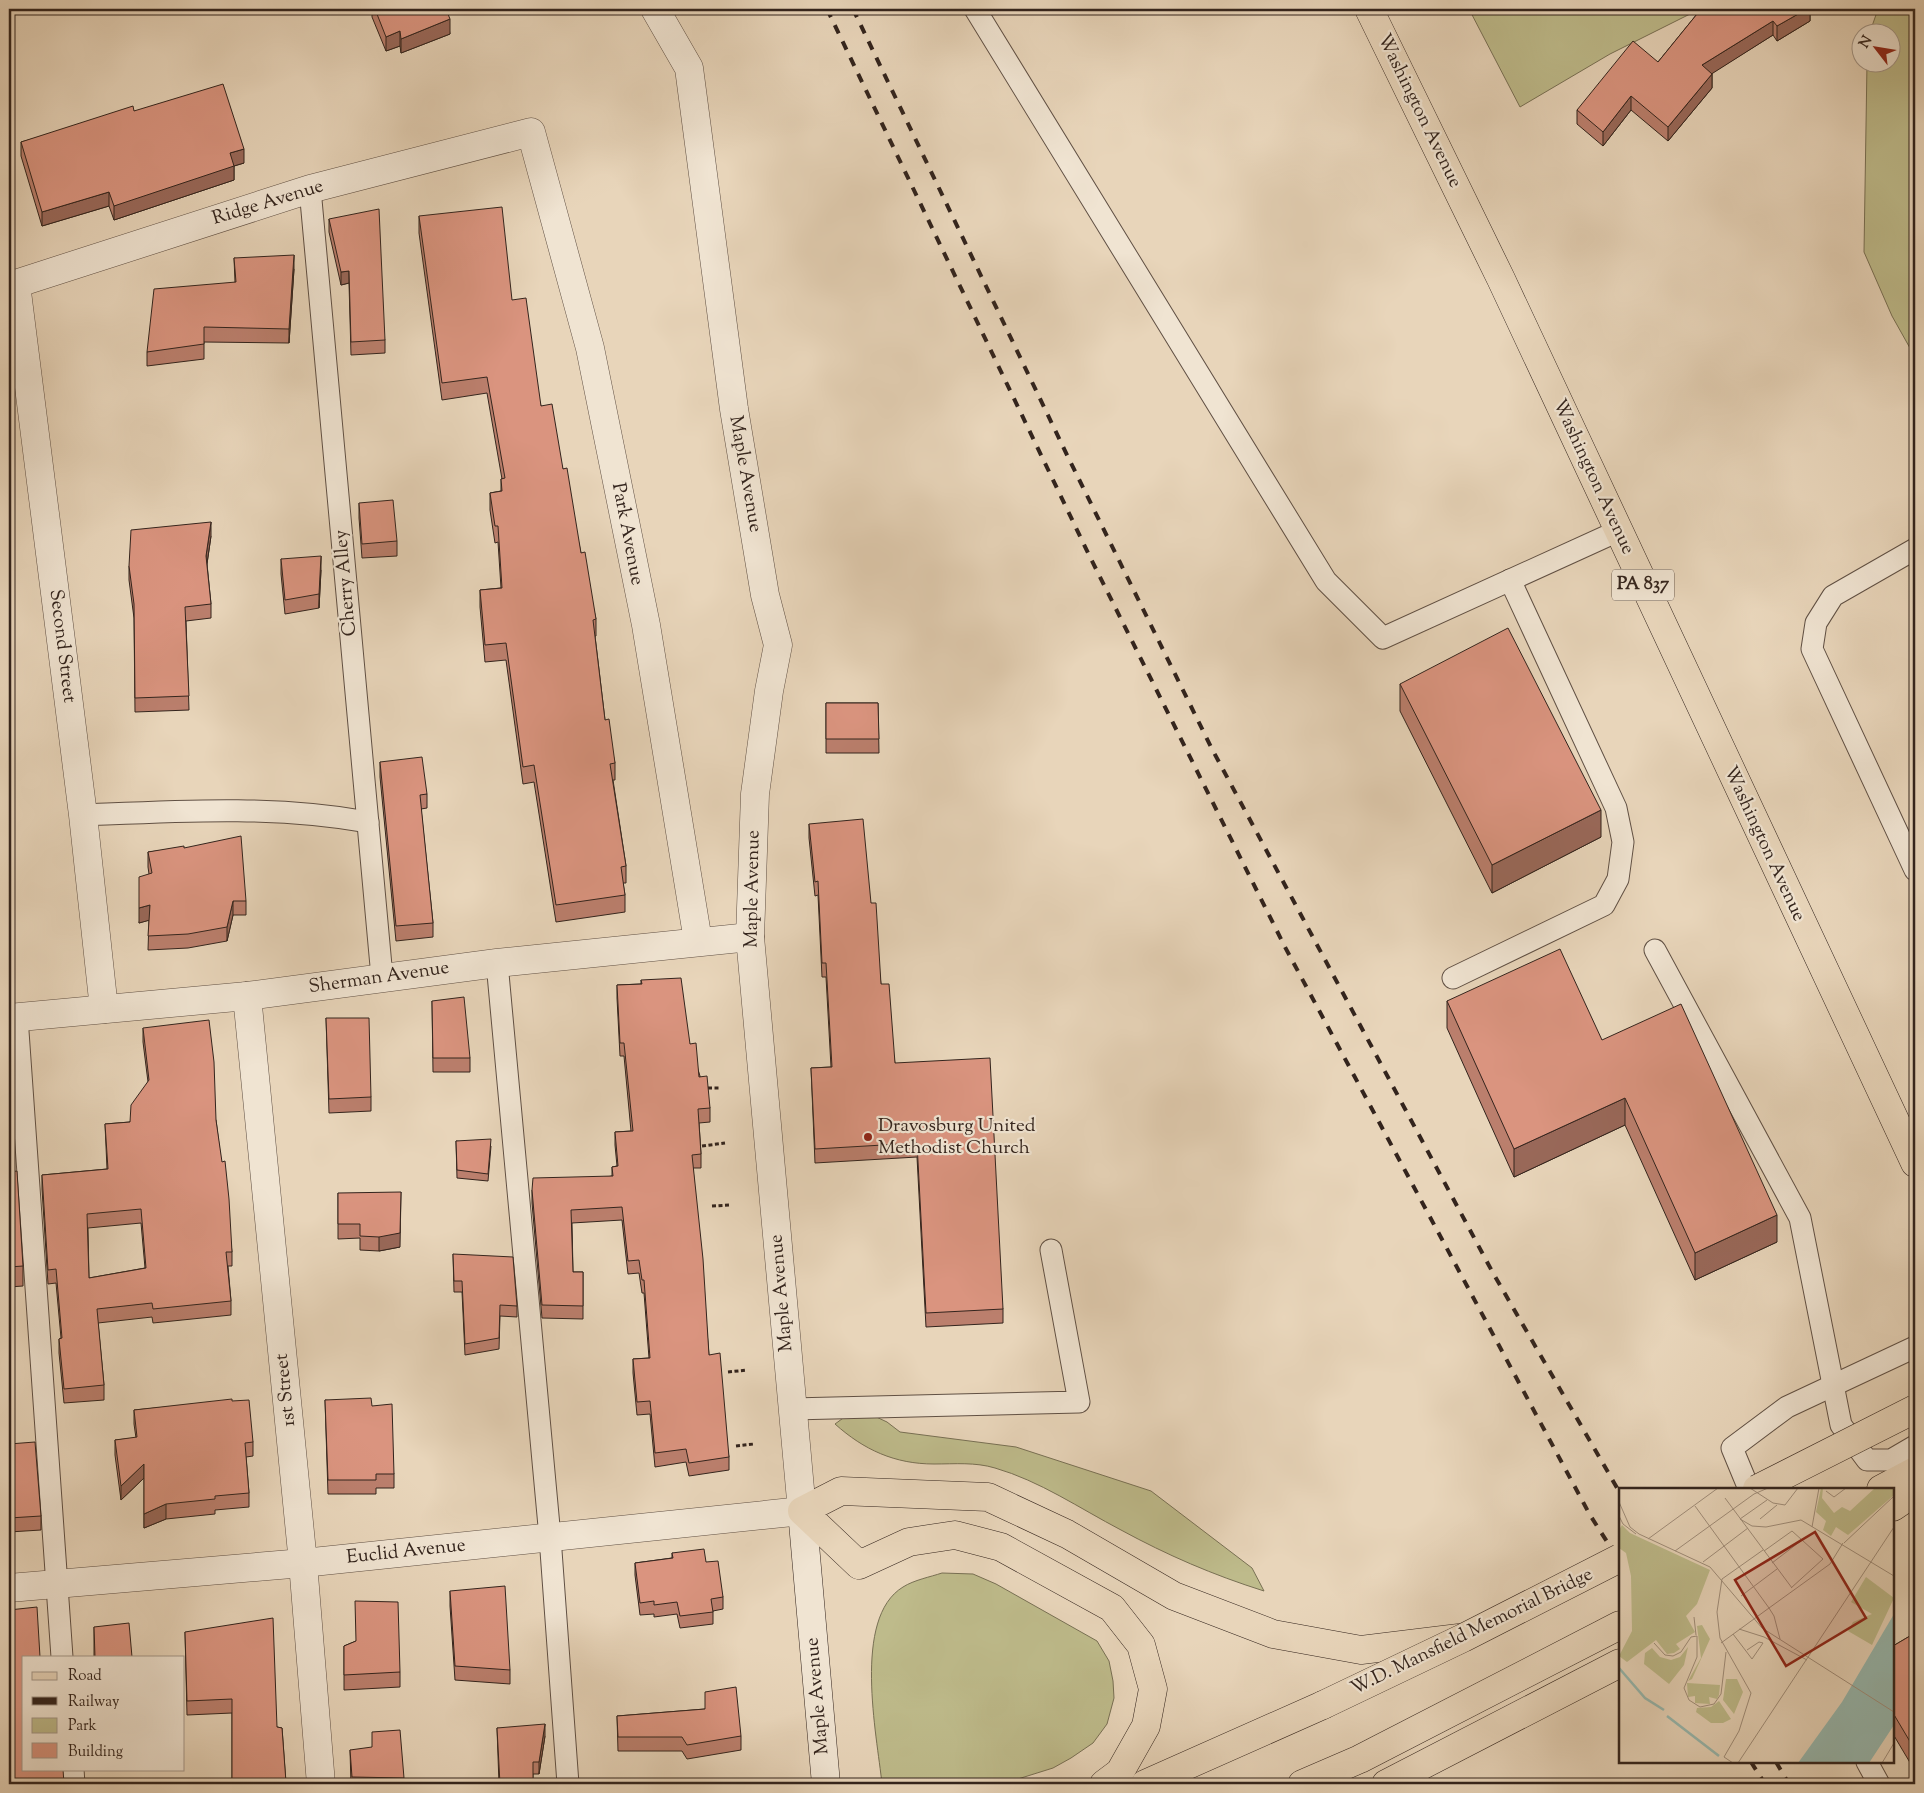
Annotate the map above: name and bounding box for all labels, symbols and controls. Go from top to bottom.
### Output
north arrow [1852,22,1902,72]
street label: Washington Avenue [1370,29,1468,193]
text: N [1855,32,1878,52]
street label: Ridge Avenue [209,173,327,233]
street label: Washington Avenue [1545,395,1641,559]
street label: Maple Avenue [721,414,769,535]
street label: Park Avenue [604,480,650,588]
street label: Cherry Alley [328,528,364,637]
road number: PA 837 [1612,570,1674,600]
street label: Second Street [42,588,82,705]
street label: Washington Avenue [1716,762,1812,926]
street label: Maple Avenue [738,830,768,948]
street label: Sherman Avenue [307,955,451,1001]
place label: Dravosburg United Methodist Church [878,1113,1036,1162]
marker: Dravosburg United Methodist Church [862,1131,874,1143]
street label: Maple Avenue [763,1233,801,1353]
street label: 1st Street [269,1352,303,1428]
inset map [1619,1488,1894,1763]
street label: Euclid Avenue [345,1532,467,1572]
street label: W.D. Mansfield Memorial Bridge [1346,1561,1598,1703]
street label: Maple Avenue [799,1636,837,1756]
legend [22,1656,185,1770]
text: Road [68,1666,102,1687]
text: Railway [68,1692,120,1713]
text: Park [68,1716,97,1737]
text: Building [68,1742,123,1763]

